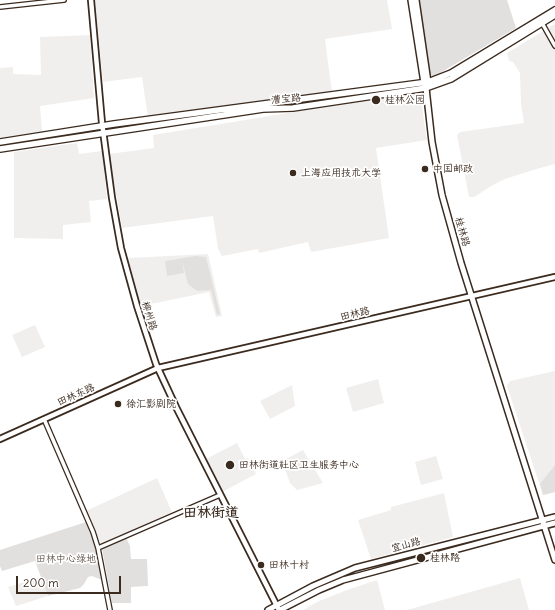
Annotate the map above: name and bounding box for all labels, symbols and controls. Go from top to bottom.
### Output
street label: 漕宝路 [271,92,301,106]
marker: 桂林公园 [370,94,382,106]
place label: 桂林公园 [385,94,425,106]
place label: 中国邮政 [433,163,473,175]
marker: 中国邮政 [420,164,430,174]
place label: 上海应用技术大学 [301,167,381,179]
marker: 上海应用技术大学 [288,168,298,178]
street label: 桂林路 [452,216,472,248]
street label: 柳州路 [139,300,159,332]
street label: 田林路 [339,305,371,323]
street label: 田林东路 [55,381,97,409]
place label: 徐汇影剧院 [126,398,176,410]
marker: 徐汇影剧院 [113,399,123,409]
marker: 田林街道社区卫生服务中心 [224,459,236,471]
place label: 田林街道社区卫生服务中心 [239,459,359,471]
district label: 田林街道 [183,505,239,521]
street label: 宜山路 [390,535,422,555]
marker: 桂林路 [415,552,427,564]
place label: 桂林路 [430,552,460,564]
park label: 田林中心绿地 [36,553,96,565]
place label: 田林十村 [269,559,309,571]
marker: 田林十村 [256,560,266,570]
scale bar [18,568,123,594]
text: 200 m [23,575,59,590]

